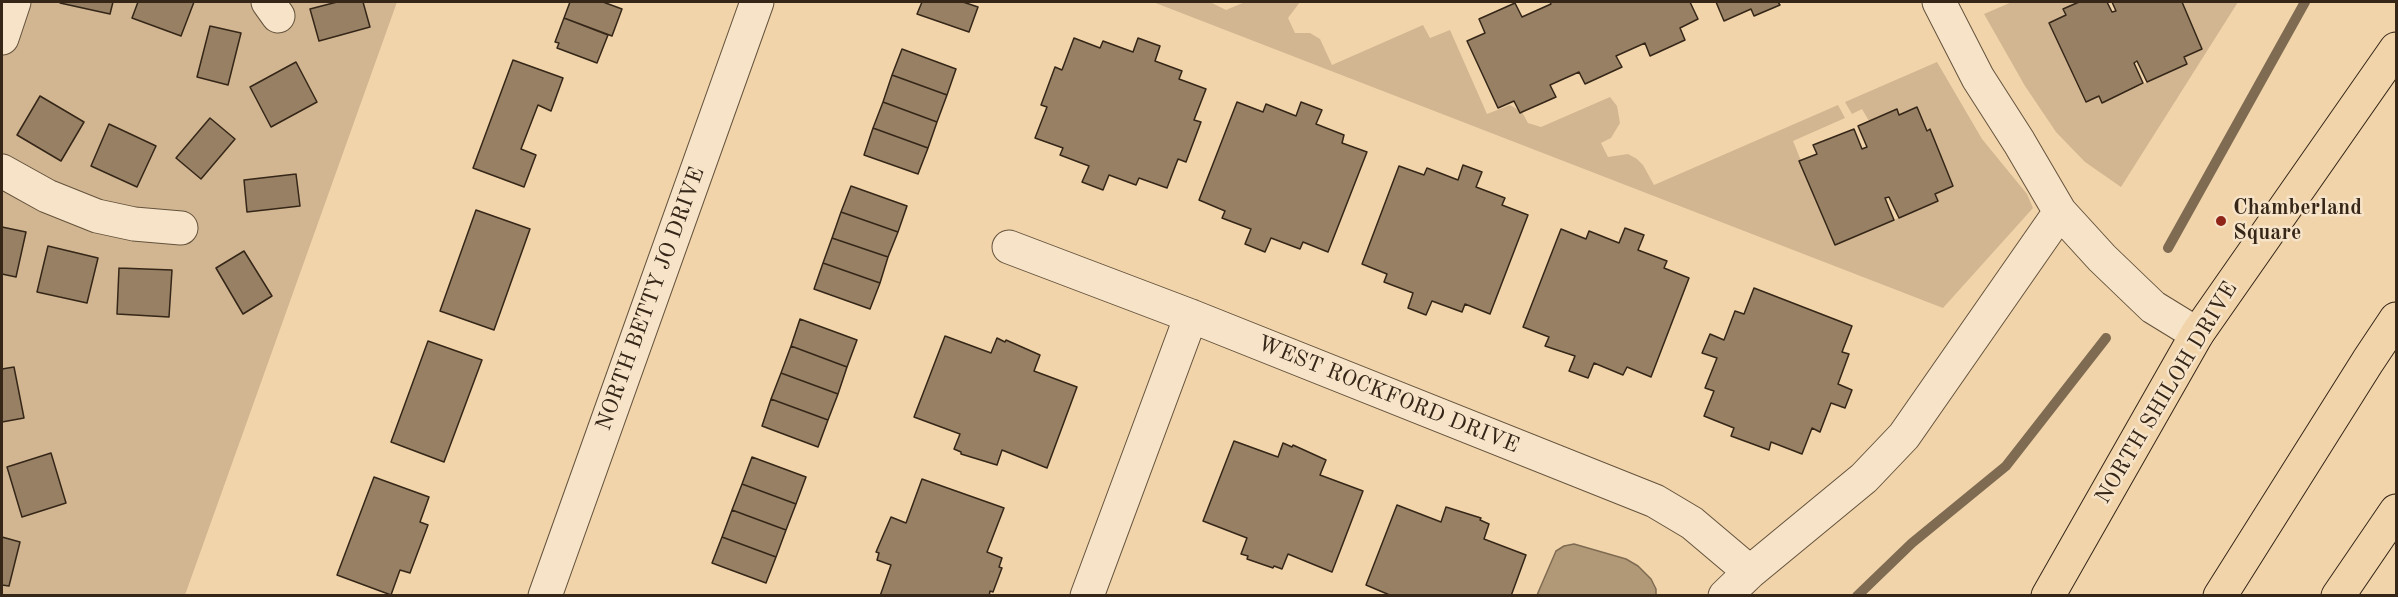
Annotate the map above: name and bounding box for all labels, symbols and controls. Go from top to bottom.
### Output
street label: NORTH BETTY JO DRIVE [591,164,711,434]
place label: Chamberland Square [2233,195,2362,246]
marker: Chamberland Square [2214,214,2228,228]
street label: NORTH SHILOH DRIVE [2090,277,2244,509]
street label: WEST ROCKFORD DRIVE [1253,330,1523,460]

